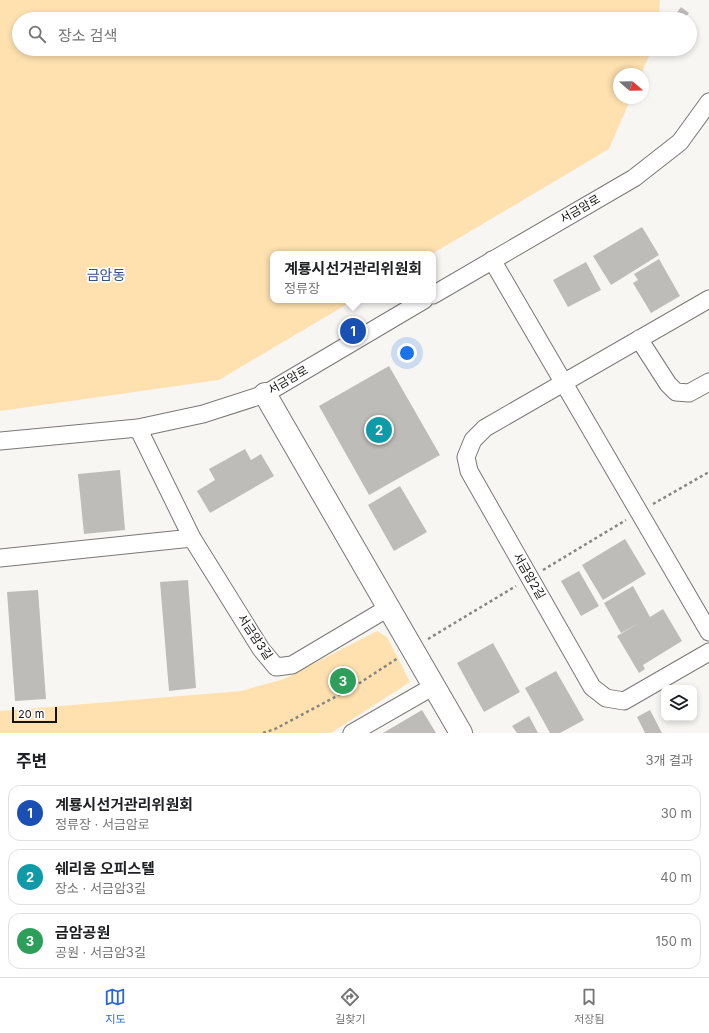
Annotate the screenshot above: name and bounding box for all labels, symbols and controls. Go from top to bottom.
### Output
search box [12,12,697,56]
icon: search [26,23,48,45]
text: 장소 검색 [58,26,117,45]
north arrow [613,68,649,104]
street label: 서금암로 [557,191,603,226]
popup [270,251,436,303]
text: 계룡시선거관리위원회 [284,259,422,278]
district label: 금암동 [87,266,125,283]
text: 정류장 [284,280,320,296]
pin: 1 [340,316,366,346]
your location [397,343,417,363]
street label: 서금암로 [265,362,311,397]
pin: 2 [366,415,392,445]
street label: 서금암2길 [510,550,549,602]
street label: 서금암3길 [235,611,276,662]
pin: 3 [330,666,356,696]
map controls [661,685,697,721]
button: layers [661,685,697,721]
scale bar [12,705,57,724]
text: 20 m [18,707,44,721]
text: 주변 [16,751,47,771]
text: 3개 결과 [645,752,693,768]
text: 계룡시선거관리위원회 [55,795,193,814]
text: 1 [27,805,33,821]
text: 30 m [661,805,692,821]
text: 정류장 · 서금암로 [55,816,150,832]
text: 쉐리움 오피스텔 [55,859,155,878]
text: 2 [26,869,34,885]
text: 40 m [660,869,692,885]
text: 장소 · 서금암3길 [55,880,146,896]
text: 금암공원 [55,923,110,942]
text: 3 [26,933,34,949]
text: 150 m [656,933,692,949]
text: 공원 · 서금암3길 [55,944,146,960]
tab: 지도 [104,986,126,1026]
tab: 길찾기 [335,986,366,1026]
tab: 저장됨 [574,986,605,1026]

